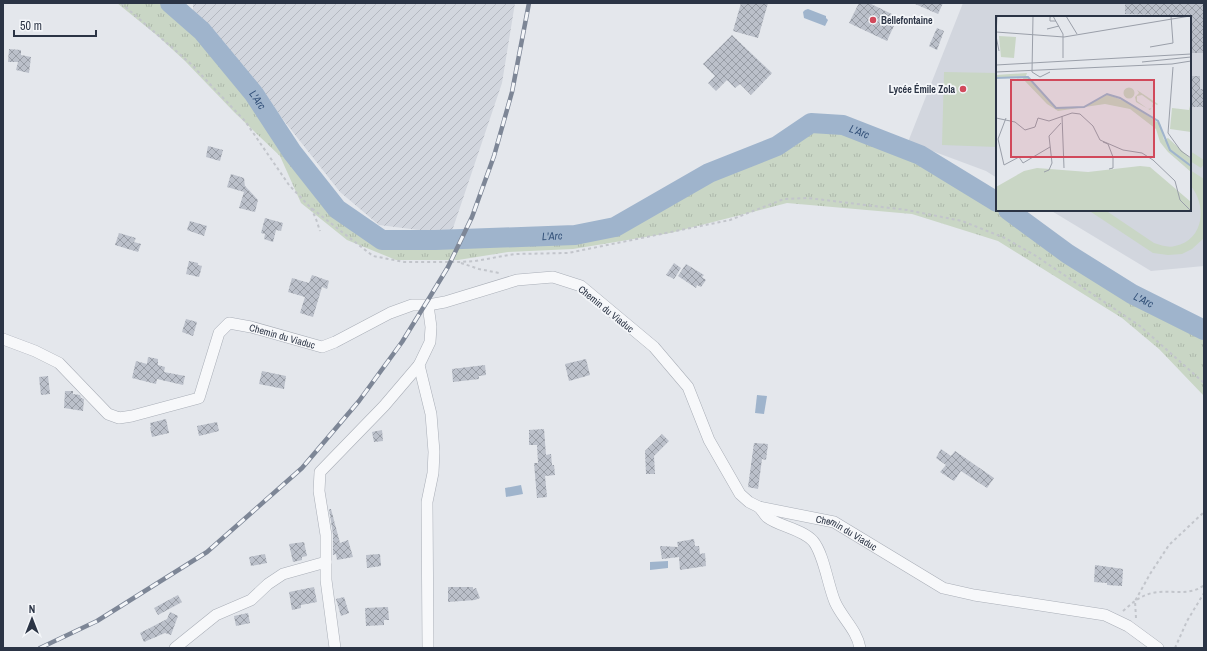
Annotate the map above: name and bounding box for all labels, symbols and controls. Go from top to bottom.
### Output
scale bar [14,12,96,38]
place label: Bellefontaine [881,14,933,27]
marker: Bellefontaine [868,15,878,25]
inset map [996,16,1191,211]
text: 50 m [20,18,42,34]
place label: Lycée Émile Zola [889,83,955,96]
marker: Lycée Émile Zola [958,84,968,94]
water label: L'Arc [246,87,269,112]
water label: L'Arc [847,121,872,142]
water label: L'Arc [542,228,563,243]
street label: Chemin du Viaduc [576,283,636,335]
water label: L'Arc [1132,289,1156,311]
street label: Chemin du Viaduc [248,320,317,351]
street label: Chemin du Viaduc [815,512,880,553]
north arrow [12,599,52,639]
text: N [29,602,35,616]

